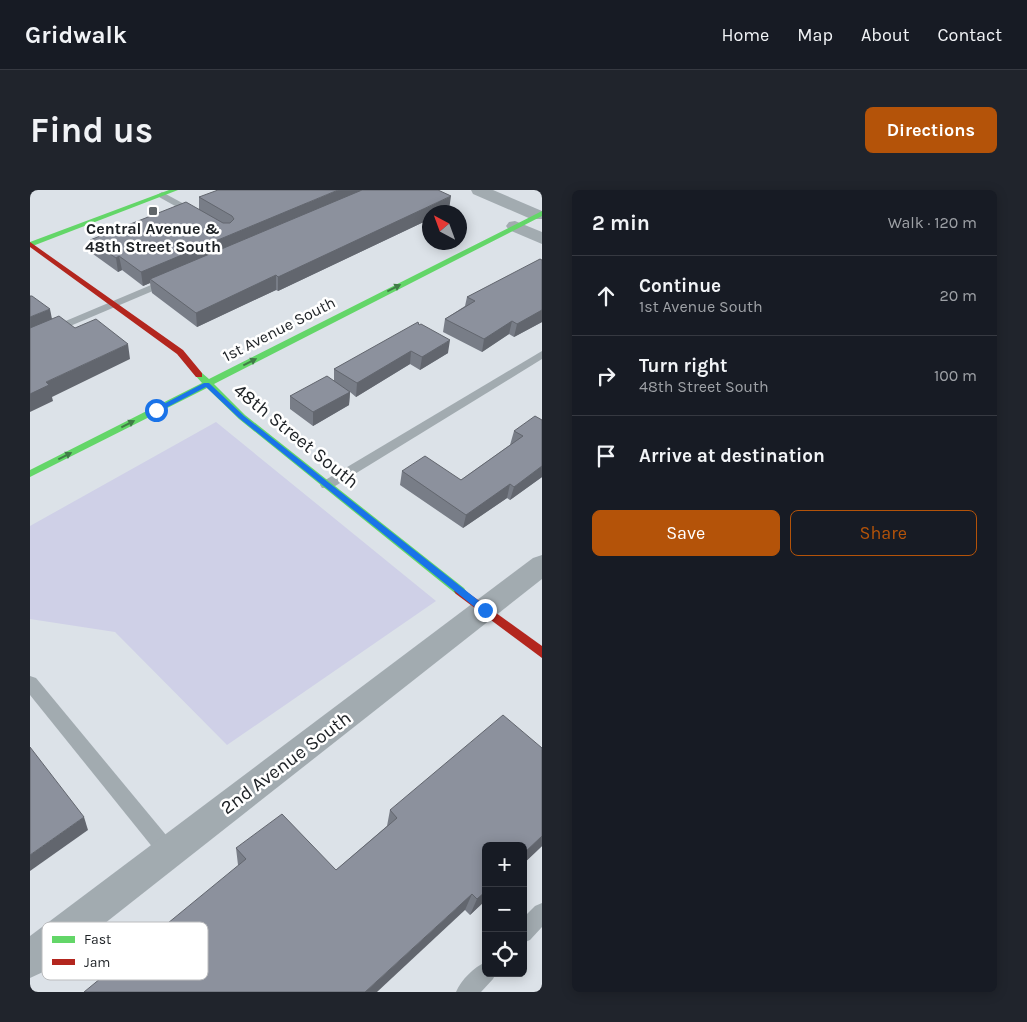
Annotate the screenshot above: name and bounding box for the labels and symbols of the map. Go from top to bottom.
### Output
marker: Central Avenue & 48th Street South [147,205,159,217]
north arrow [422,205,467,250]
place label: Central Avenue & 48th Street South [85,219,221,256]
one-way arrow [387,284,402,292]
street label: 1st Avenue South [220,292,338,366]
one-way arrow [243,358,257,366]
street label: 48th Street South [229,379,363,493]
route start [145,399,168,422]
one-way arrow [121,420,135,428]
one-way arrow [58,452,73,460]
route end [474,599,497,622]
street label: 2nd Avenue South [217,707,355,819]
legend [42,922,208,980]
text: Fast [84,931,111,948]
text: Jam [84,954,110,971]

